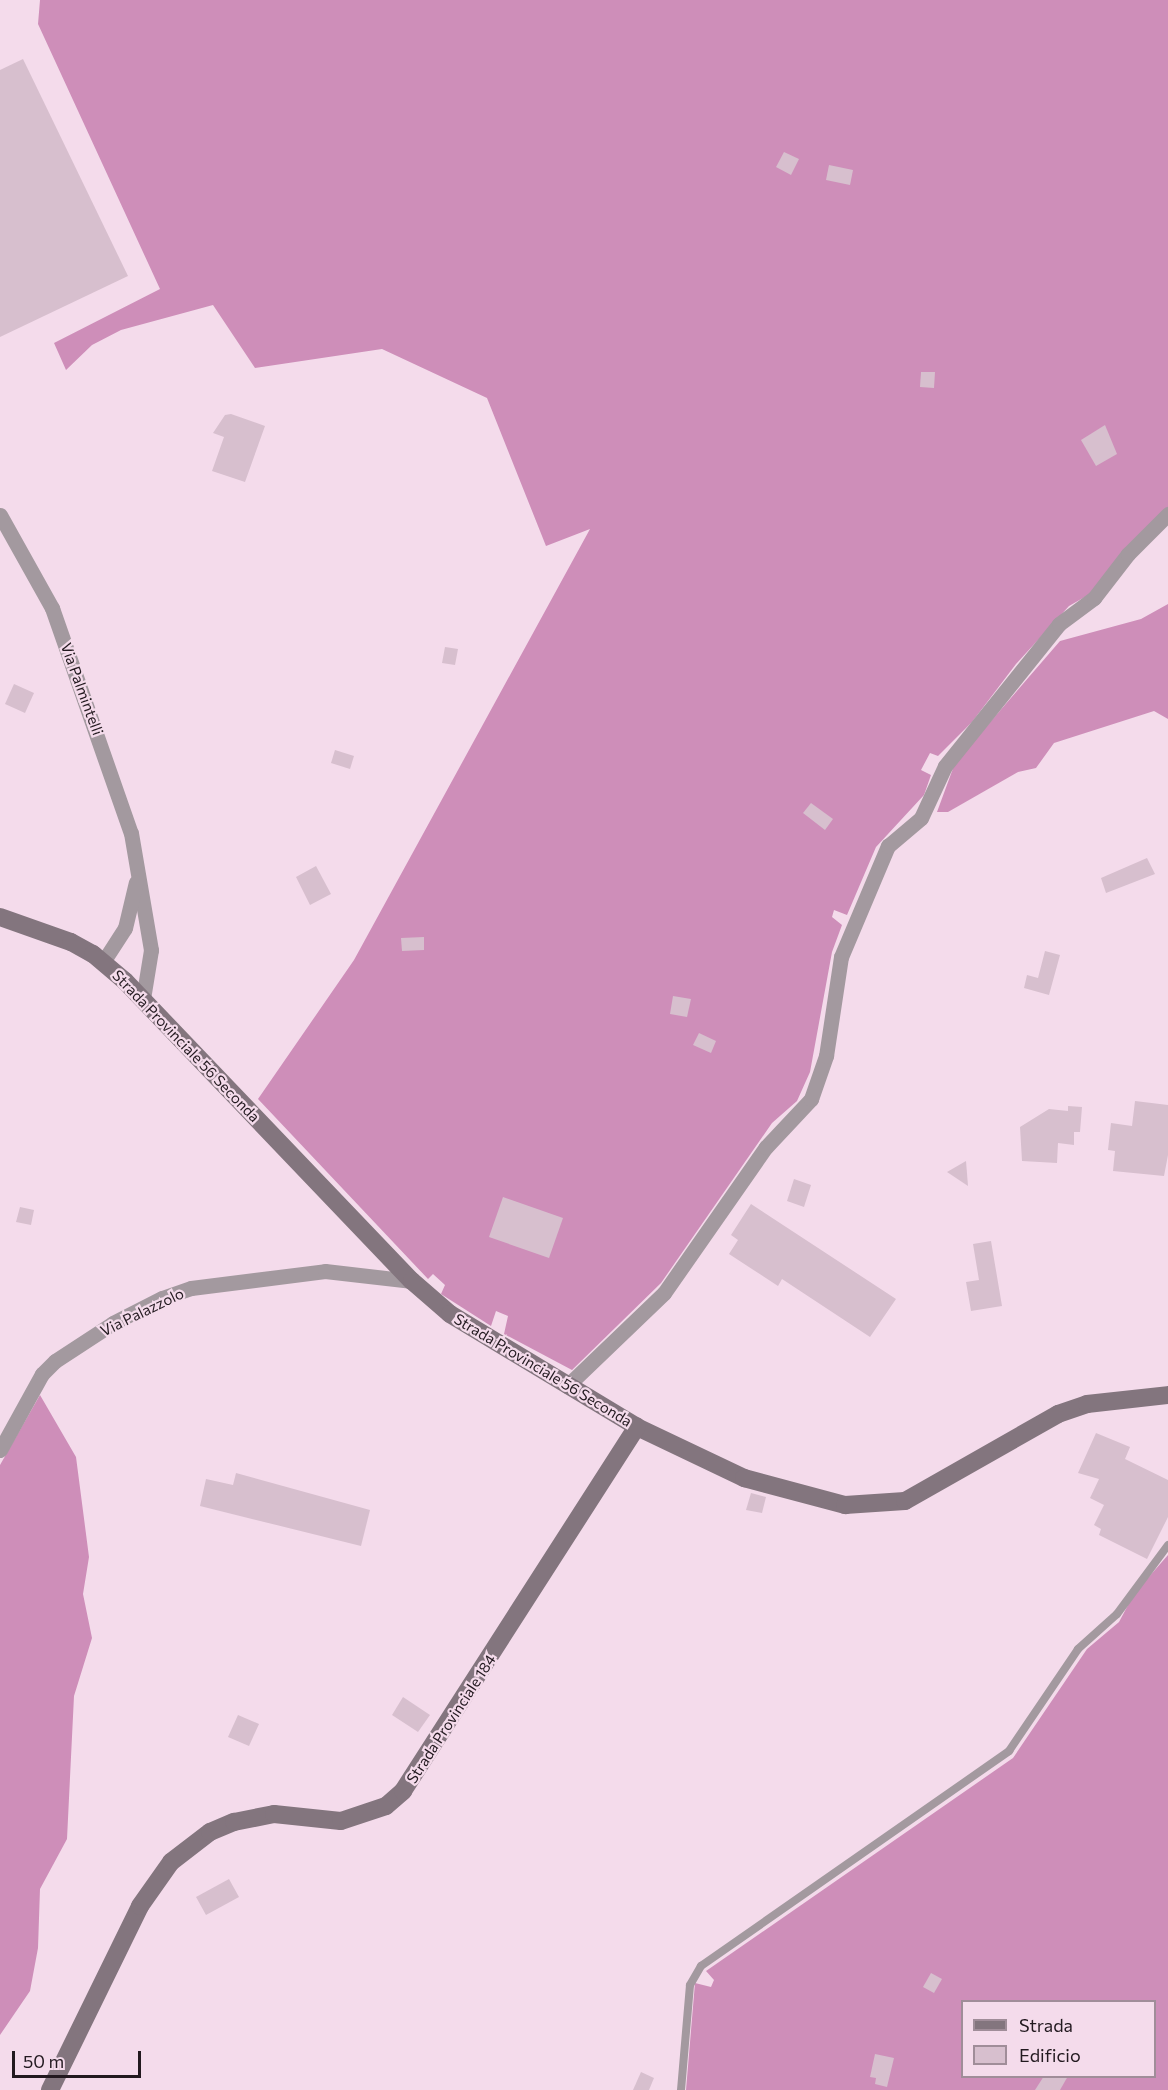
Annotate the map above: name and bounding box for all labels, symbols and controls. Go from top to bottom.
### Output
street label: Via Palmintelli [57,640,107,738]
street label: Strada Provinciale 56 Seconda [109,966,263,1126]
street label: Via Palazzolo [97,1284,187,1340]
street label: Strada Provinciale 56 Seconda [451,1310,635,1430]
street label: Strada Provinciale 184 [403,1651,499,1787]
legend [961,2000,1156,2078]
text: Strada [1019,2014,1073,2036]
scale bar [15,2039,144,2077]
text: Edificio [1019,2044,1081,2066]
text: 50 m [23,2050,64,2072]

